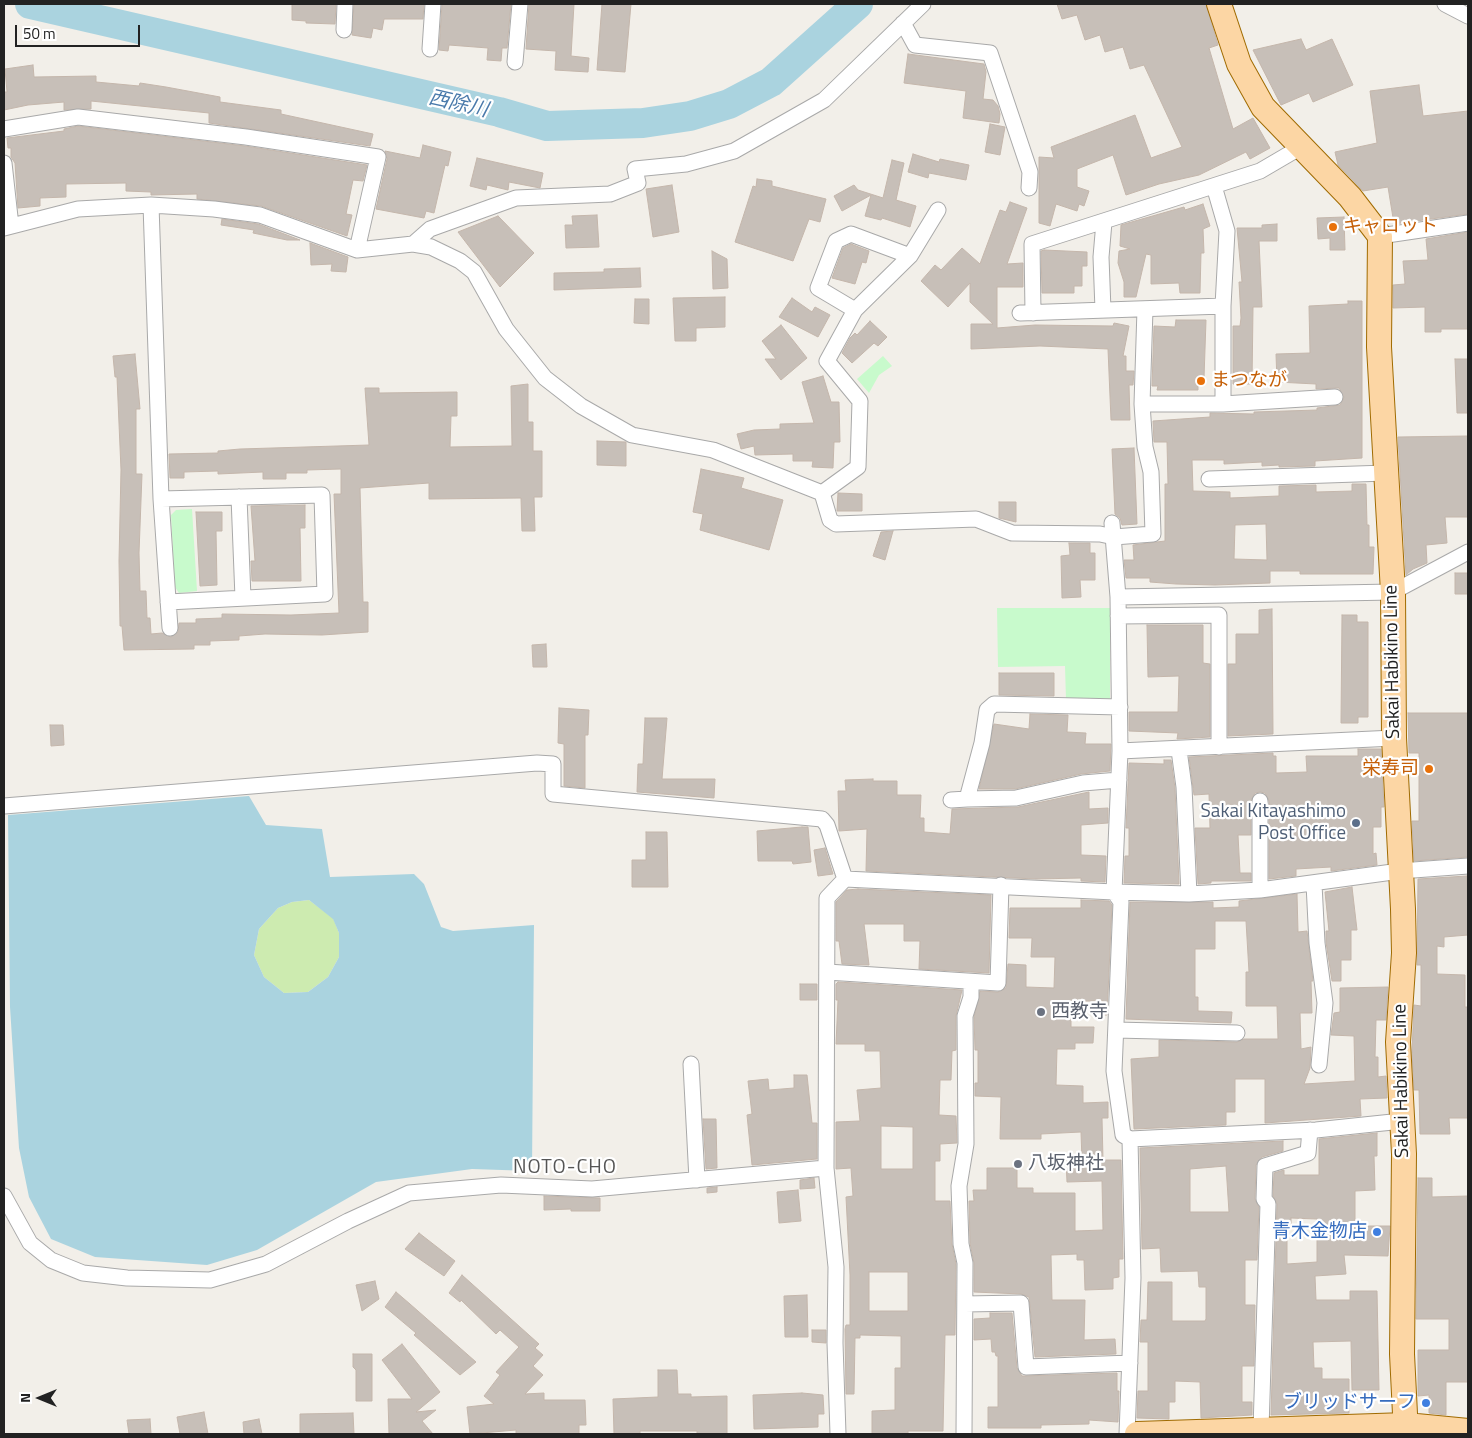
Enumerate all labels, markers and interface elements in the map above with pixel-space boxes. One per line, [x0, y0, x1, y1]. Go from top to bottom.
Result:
scale bar [18, 15, 142, 47]
text: 50 m [23, 22, 56, 45]
water label: 西除川 [426, 87, 490, 123]
place label: キャロット [1343, 216, 1438, 238]
marker: キャロット [1327, 221, 1339, 233]
place label: まつなが [1211, 370, 1287, 392]
marker: まつなが [1195, 375, 1207, 387]
street label: Sakai Habikino Line [1380, 585, 1406, 739]
place label: 栄寿司 [1362, 758, 1419, 780]
marker: 栄寿司 [1423, 763, 1435, 775]
place label: Sakai Kitayashimo Post Office [1201, 801, 1346, 845]
marker: Sakai Kitayashimo Post Office [1350, 817, 1362, 829]
place label: 西教寺 [1051, 1001, 1108, 1023]
street label: Sakai Habikino Line [1389, 1004, 1415, 1158]
marker: 西教寺 [1035, 1006, 1047, 1018]
place label: 八坂神社 [1028, 1153, 1104, 1175]
district label: NOTO-CHO [512, 1156, 618, 1180]
marker: 八坂神社 [1012, 1158, 1024, 1170]
place label: 青木金物店 [1272, 1221, 1367, 1243]
marker: 青木金物店 [1371, 1226, 1383, 1238]
north arrow [15, 1373, 65, 1423]
place label: ブリッドサーフ [1283, 1392, 1416, 1414]
text: N [14, 1393, 35, 1403]
marker: ブリッドサーフ [1420, 1397, 1432, 1409]

